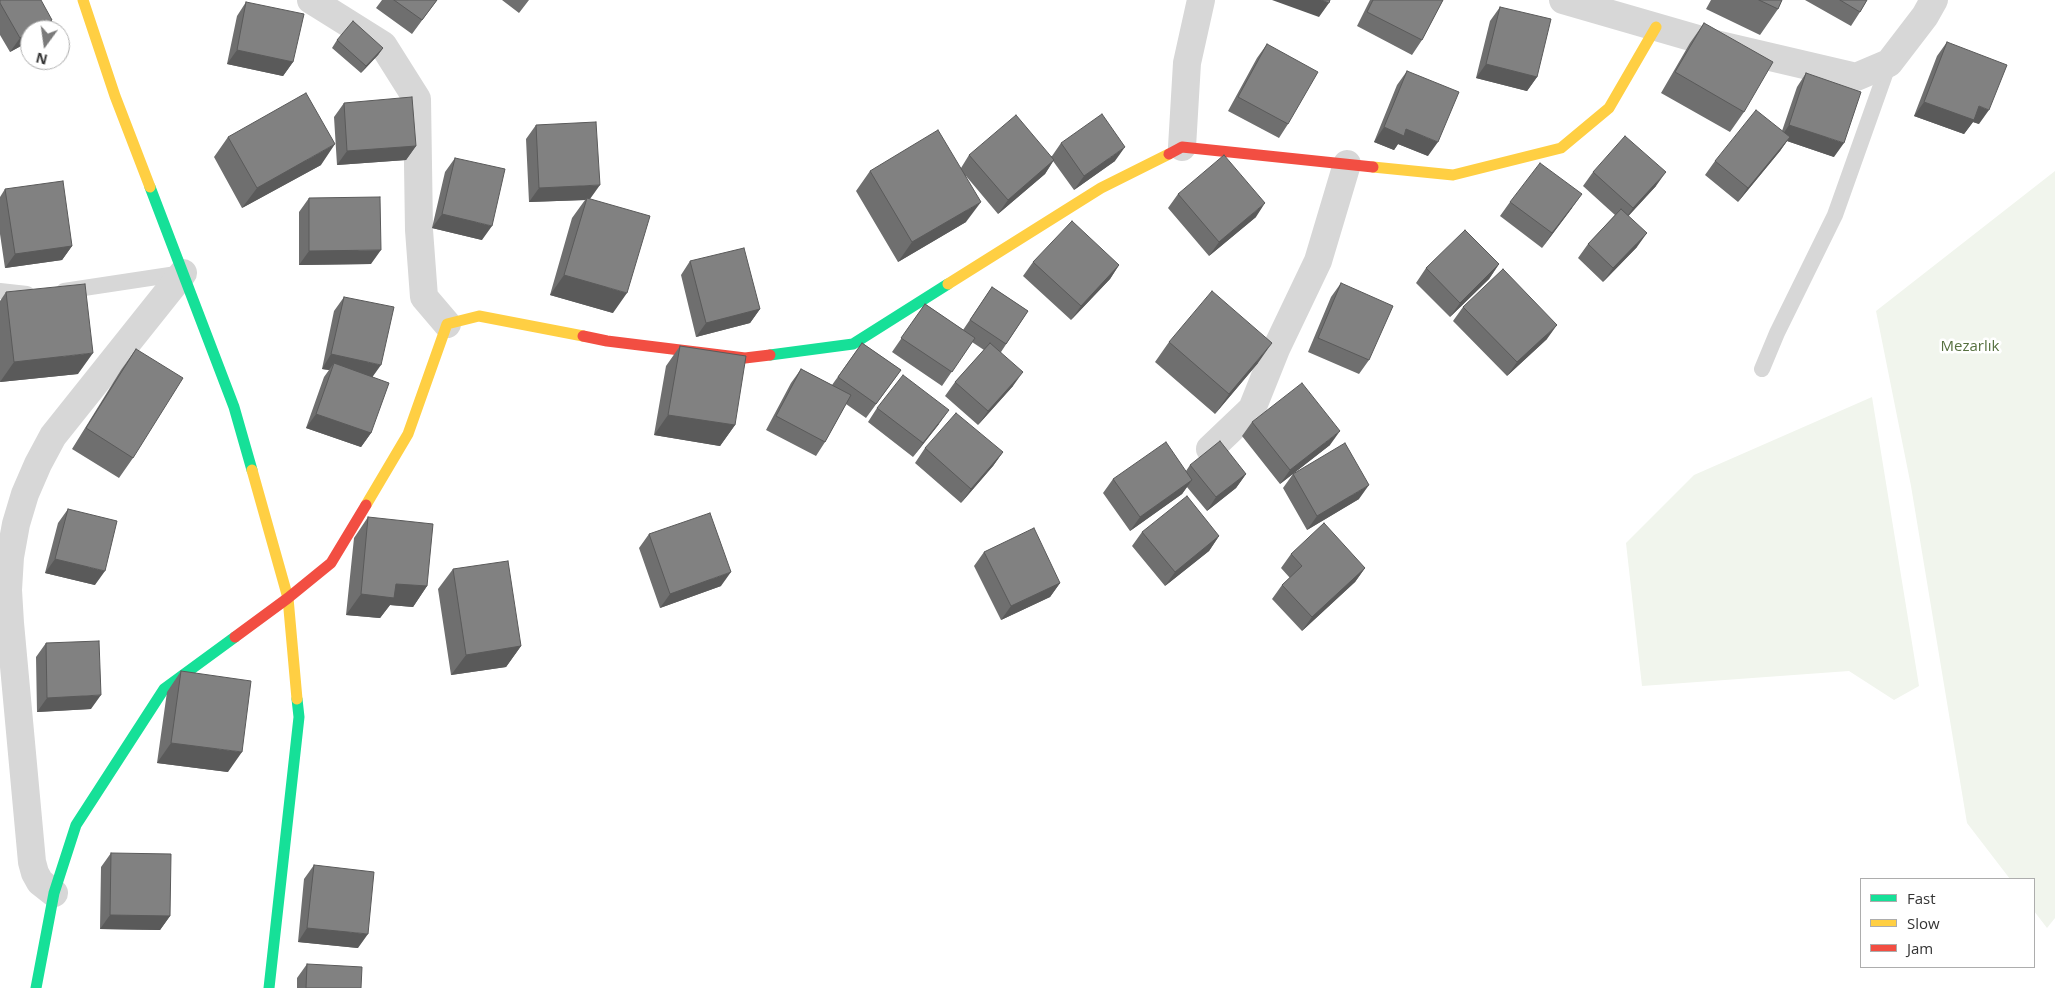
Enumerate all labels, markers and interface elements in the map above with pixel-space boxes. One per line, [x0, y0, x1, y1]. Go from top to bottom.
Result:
north arrow [20, 20, 70, 70]
text: N [34, 48, 49, 70]
park label: Mezarlık [1941, 338, 1999, 356]
legend [1860, 878, 2035, 968]
text: Fast [1907, 888, 1936, 908]
text: Slow [1907, 913, 1940, 933]
text: Jam [1907, 938, 1933, 958]

